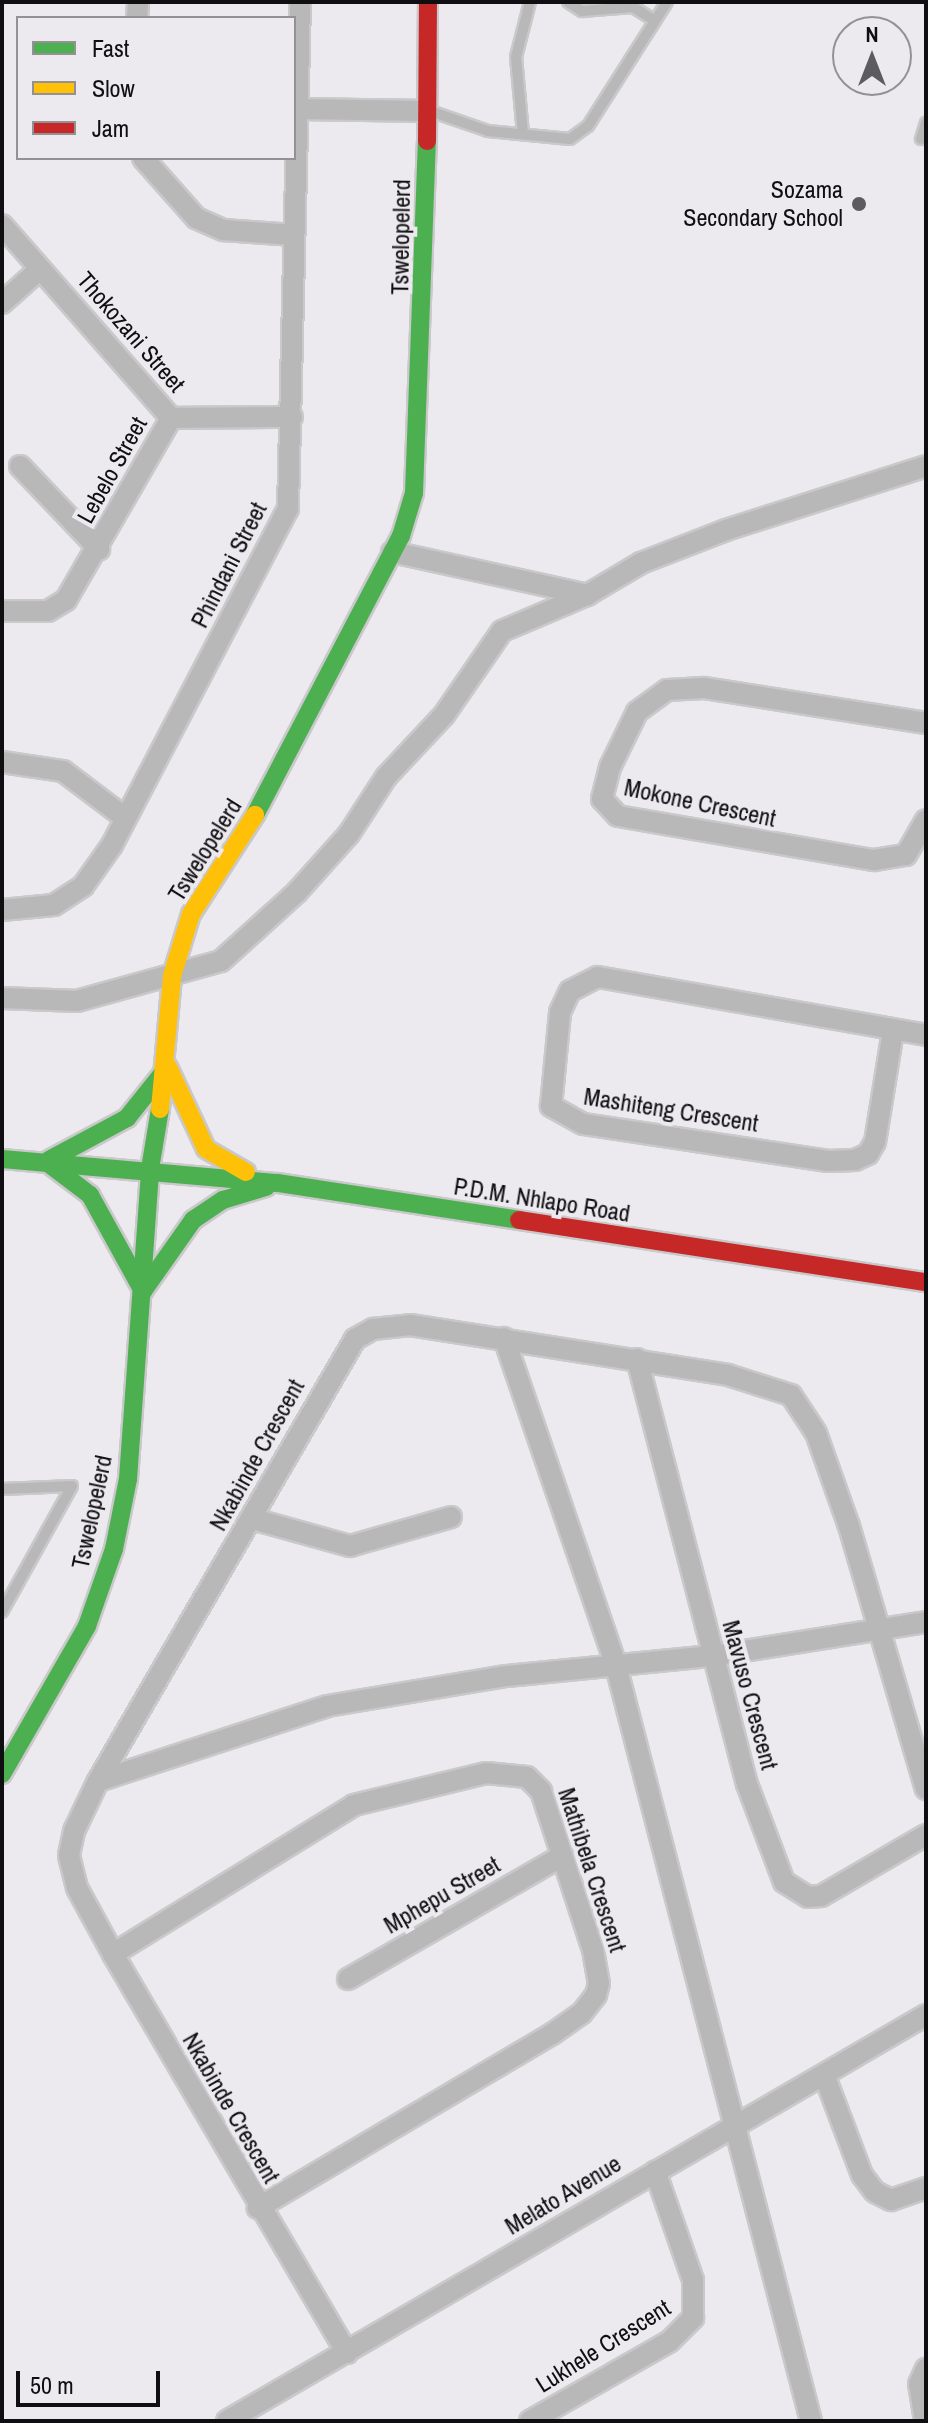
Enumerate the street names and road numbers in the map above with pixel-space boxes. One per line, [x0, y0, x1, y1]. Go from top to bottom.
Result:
street label: Tswelopelerd [386, 179, 416, 295]
street label: Thokozani Street [71, 266, 191, 398]
street label: Lebelo Street [71, 412, 153, 528]
street label: Phindani Street [185, 498, 273, 632]
street label: Mokone Crescent [622, 773, 778, 833]
street label: Tswelopelerd [162, 793, 248, 907]
street label: Mashiteng Crescent [582, 1082, 760, 1138]
street label: P.D.M. Nhlapo Road [452, 1172, 632, 1228]
street label: Nkabinde Crescent [204, 1374, 310, 1536]
street label: Tswelopelerd [66, 1453, 118, 1571]
street label: Mavuso Crescent [716, 1617, 784, 1773]
street label: Mathibela Crescent [552, 1784, 632, 1956]
street label: Mphepu Street [379, 1850, 505, 1940]
street label: Nkabinde Crescent [176, 2028, 286, 2188]
street label: Melato Avenue [499, 2149, 627, 2241]
street label: Lukhele Crescent [530, 2293, 676, 2399]

